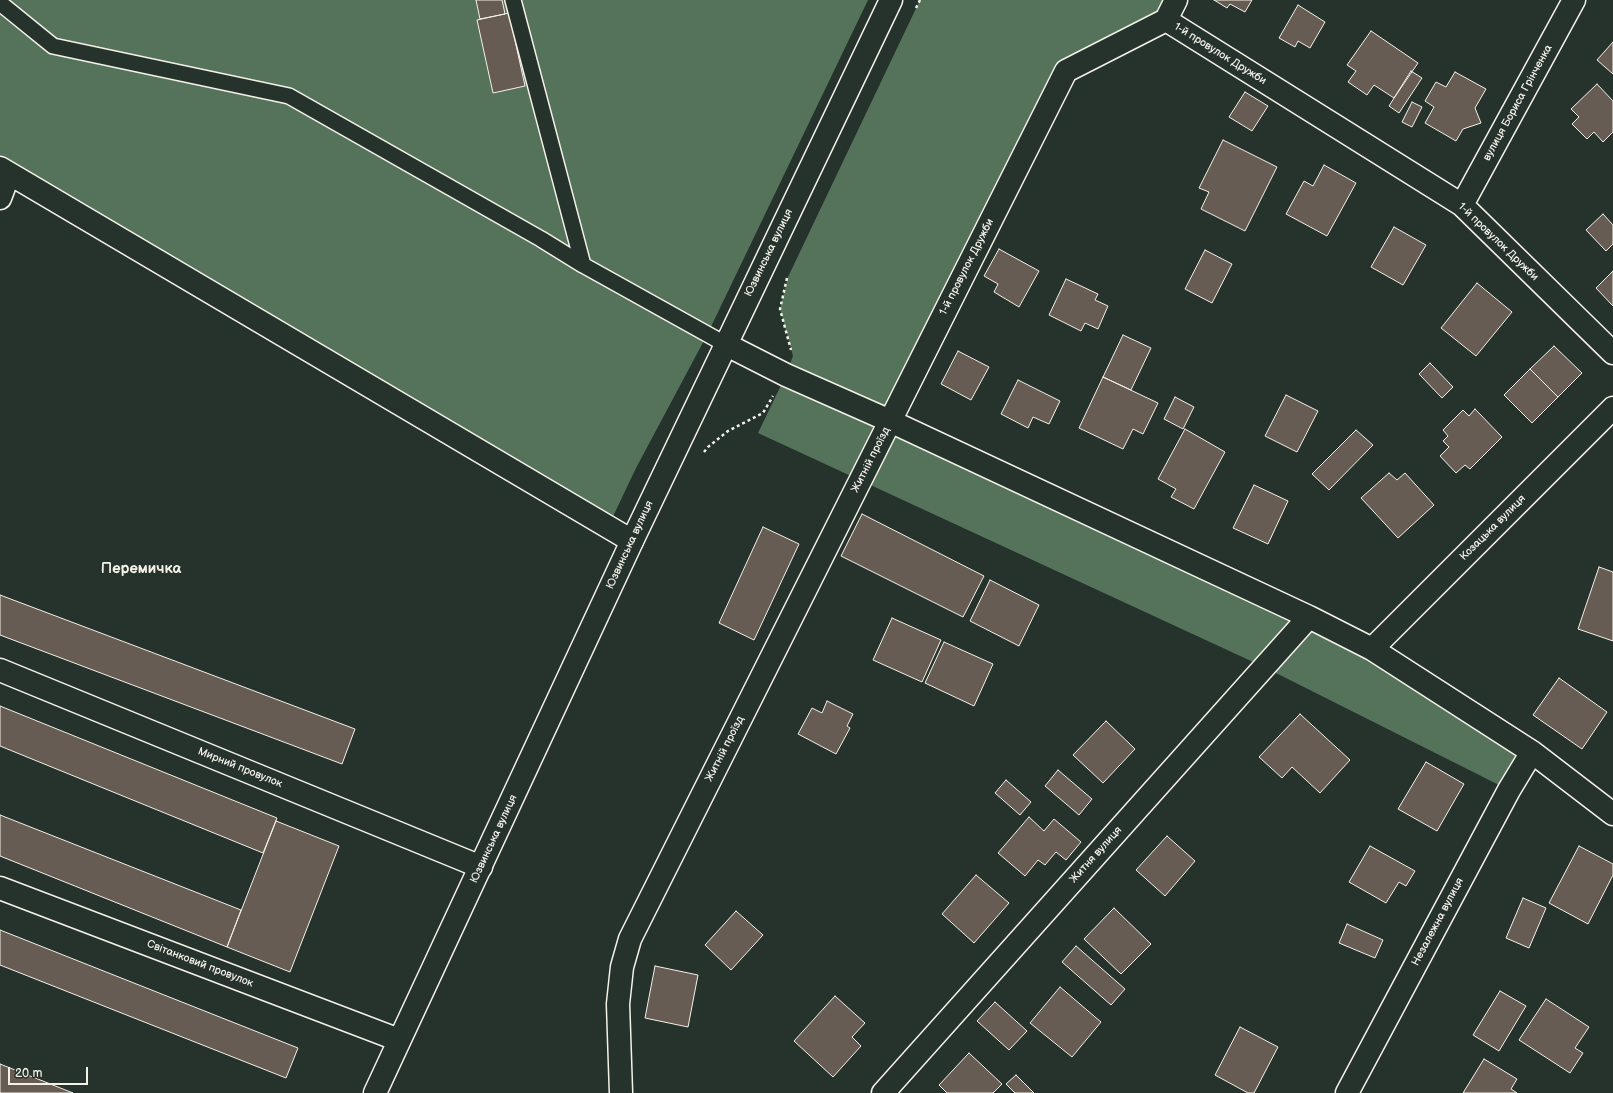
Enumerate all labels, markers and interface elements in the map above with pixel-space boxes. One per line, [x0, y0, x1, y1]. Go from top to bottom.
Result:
street label: 1-й провулок Дружби [1171, 20, 1269, 88]
street label: вулиця Бориса Грінченка [1481, 43, 1555, 163]
street label: 1-й провулок Дружби [1455, 200, 1541, 284]
street label: Юзвинська вулиця [742, 207, 796, 299]
street label: 1-й провулок Дружби [937, 217, 997, 317]
street label: Житній проїзд [849, 425, 893, 495]
street label: Козацька вулиця [1457, 492, 1529, 564]
street label: Юзвинська вулиця [604, 499, 656, 591]
district label: Перемичка [101, 560, 181, 578]
street label: Житній проїзд [703, 714, 747, 784]
street label: Мирний провулок [196, 745, 284, 791]
street label: Юзвинська вулиця [468, 793, 520, 885]
street label: Житня вулиця [1067, 824, 1125, 886]
street label: Незалежна вулиця [1409, 876, 1467, 968]
street label: Світанковий провулок [145, 938, 255, 990]
scale bar [10, 1059, 90, 1085]
text: 20 m [15, 1066, 42, 1081]

